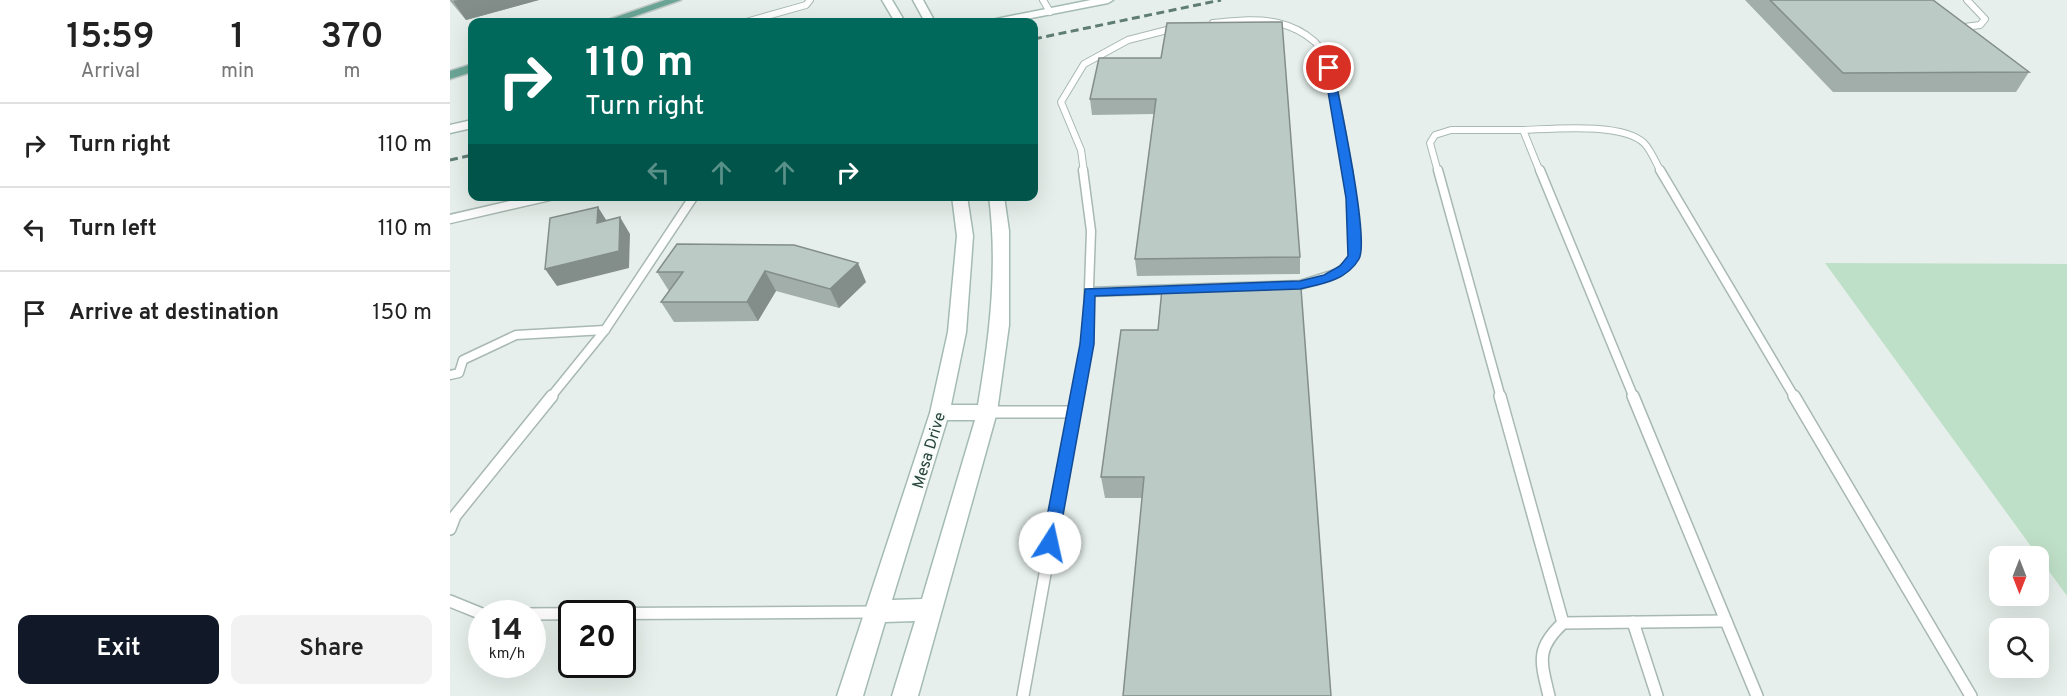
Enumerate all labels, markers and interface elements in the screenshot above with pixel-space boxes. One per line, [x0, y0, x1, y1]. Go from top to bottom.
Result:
text: 15:59 [66, 15, 155, 61]
text: 1 [231, 15, 245, 61]
text: 370 [320, 15, 384, 61]
text: 110 m [585, 38, 694, 91]
icon: right [486, 42, 564, 120]
pin [1303, 42, 1354, 93]
icon: arrive [1312, 51, 1345, 84]
text: Arrival [81, 59, 140, 85]
text: min [221, 59, 254, 85]
text: m [344, 59, 361, 85]
text: Turn right [585, 90, 704, 124]
icon: right [18, 129, 51, 162]
text: Turn right [69, 132, 171, 159]
text: 110 m [378, 132, 432, 159]
icon: left [642, 156, 675, 189]
icon: ahead [705, 156, 738, 189]
icon: ahead [768, 156, 801, 189]
icon: right [831, 156, 864, 189]
icon: left [18, 213, 51, 246]
text: Turn left [69, 216, 157, 243]
text: 110 m [378, 216, 432, 243]
icon: arrive [18, 297, 51, 330]
text: Arrive at destination [69, 300, 279, 327]
text: 150 m [372, 300, 432, 327]
street label: Mesa Drive [909, 410, 951, 491]
position arrow [1018, 511, 1082, 575]
north arrow [1989, 546, 2049, 606]
map controls [1989, 546, 2049, 678]
speed limit sign: 20 [558, 600, 636, 678]
text: 14 [491, 613, 523, 650]
button: Exit [18, 615, 219, 684]
button: Share [231, 615, 432, 684]
button: search [1989, 618, 2049, 678]
text: km/h [489, 645, 525, 664]

